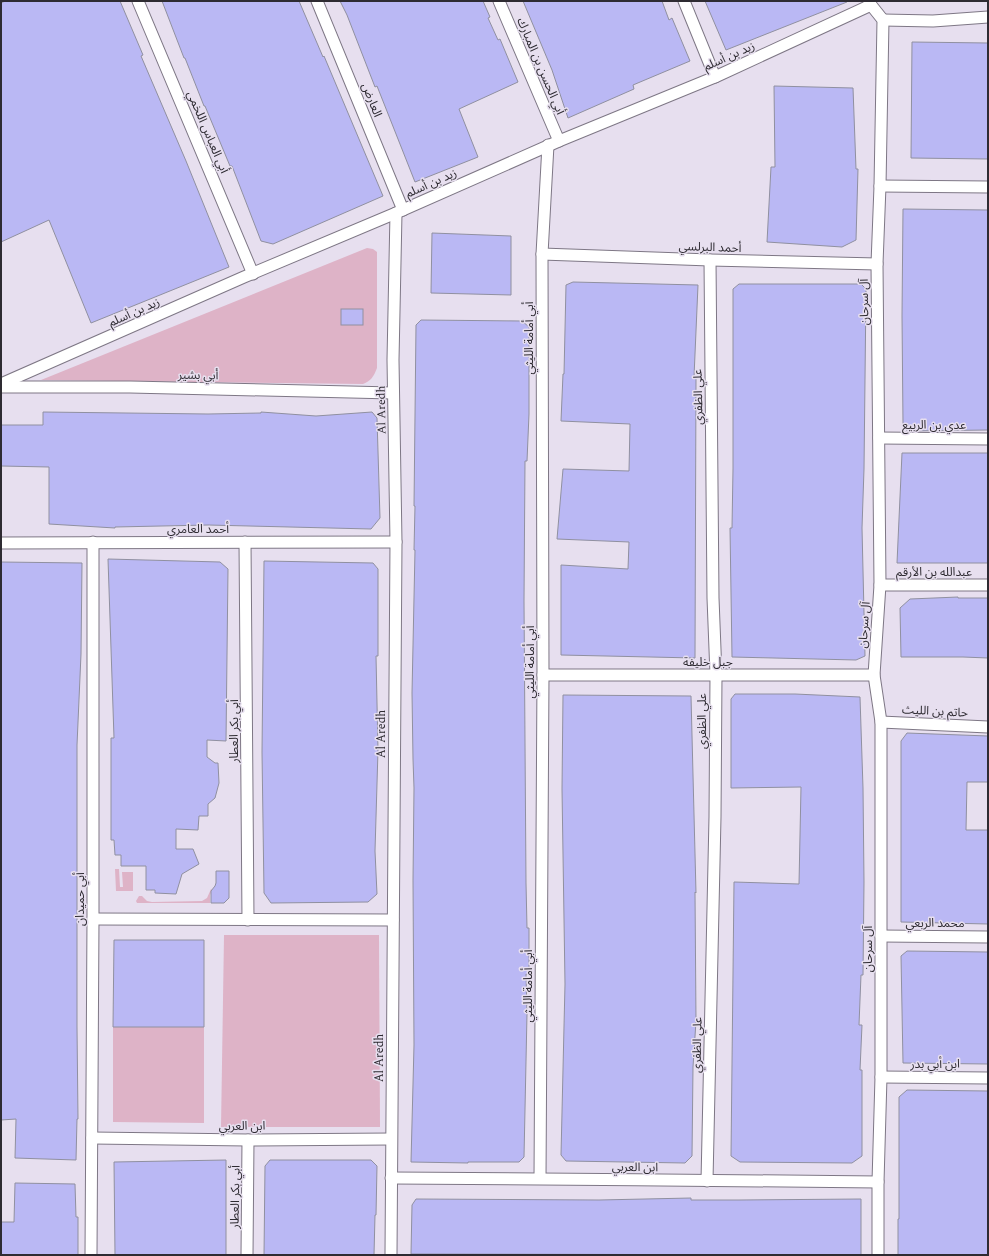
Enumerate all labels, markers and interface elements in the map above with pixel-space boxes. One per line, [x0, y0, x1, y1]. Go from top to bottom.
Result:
street label: أبي الحسن بن المبارك [512, 15, 570, 118]
street label: زيد بن أسلم [700, 37, 758, 76]
street label: العارض [356, 80, 387, 120]
street label: أبي العباس اللخمي [182, 88, 234, 177]
street label: زيد بن أسلم [402, 164, 460, 203]
street label: أحمد البرلسي [678, 237, 742, 258]
street label: آل سرحان [855, 278, 874, 325]
street label: زيد بن أسلم [105, 293, 163, 332]
street label: أبي أمامة الليثي [520, 301, 539, 375]
street label: أبي بشير [177, 366, 219, 385]
street label: علي الظفري [689, 369, 708, 425]
street label: Al Aredh [372, 385, 391, 434]
street label: عدي بن الربيع [902, 416, 966, 435]
street label: أحمد العامري [167, 520, 229, 539]
street label: عبدالله بن الأرقم [896, 563, 972, 582]
street label: آل سرحان [853, 601, 876, 649]
street label: أبي أمامة الليثي [521, 625, 540, 699]
street label: جبل خليفة [683, 653, 733, 672]
street label: علي الظفري [693, 693, 712, 749]
street label: أبي بكر العطار [225, 699, 244, 764]
street label: حاتم بن الليث [901, 700, 968, 723]
street label: Al Aredh [372, 710, 391, 758]
street label: أبي حميدان [71, 872, 90, 926]
street label: محمد الربعي [906, 914, 964, 933]
street label: آل سرحان [859, 925, 878, 972]
street label: أبي أمامة الليثي [519, 949, 538, 1023]
street label: علي الظفري [688, 1017, 707, 1073]
street label: Al Aredh [370, 1034, 389, 1082]
street label: ابن أبي بدر [909, 1055, 960, 1074]
street label: ابن العربي [219, 1117, 265, 1136]
street label: ابن العربي [612, 1158, 659, 1177]
street label: أبي بكر العطار [225, 1165, 246, 1230]

